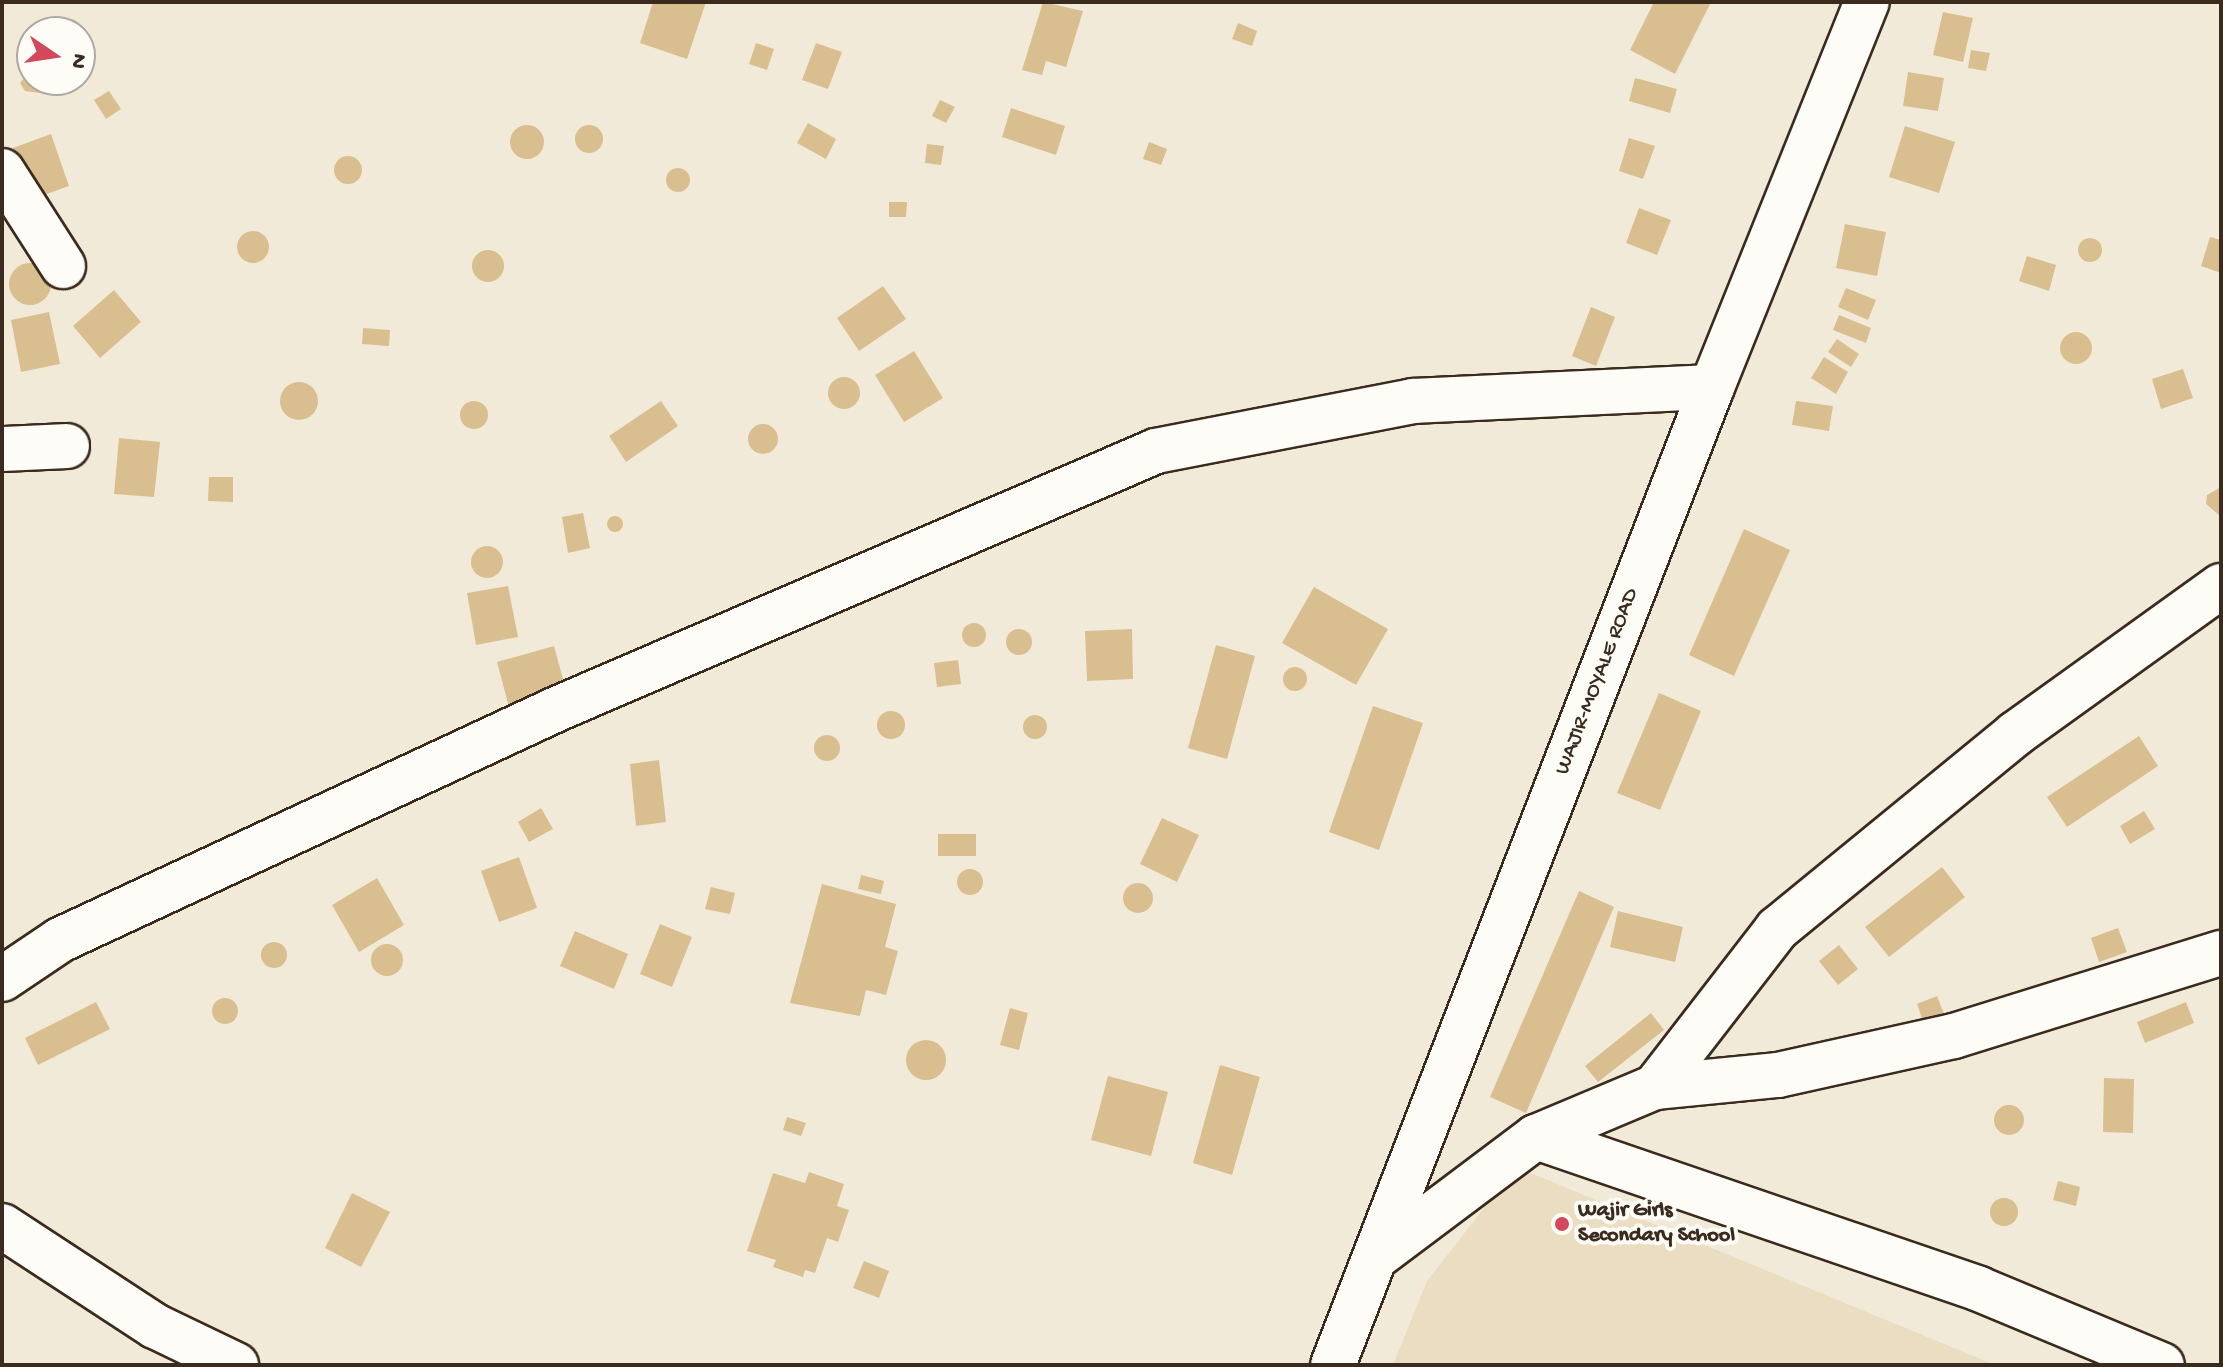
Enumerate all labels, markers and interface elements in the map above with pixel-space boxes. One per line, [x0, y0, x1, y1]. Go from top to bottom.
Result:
north arrow [16, 16, 96, 96]
text: N [63, 51, 92, 71]
street label: WAJIR-MOYALE ROAD [1550, 585, 1646, 779]
place label: Wajir Girls Secondary School [1578, 1198, 1735, 1250]
marker: Wajir Girls Secondary School [1553, 1215, 1571, 1233]

